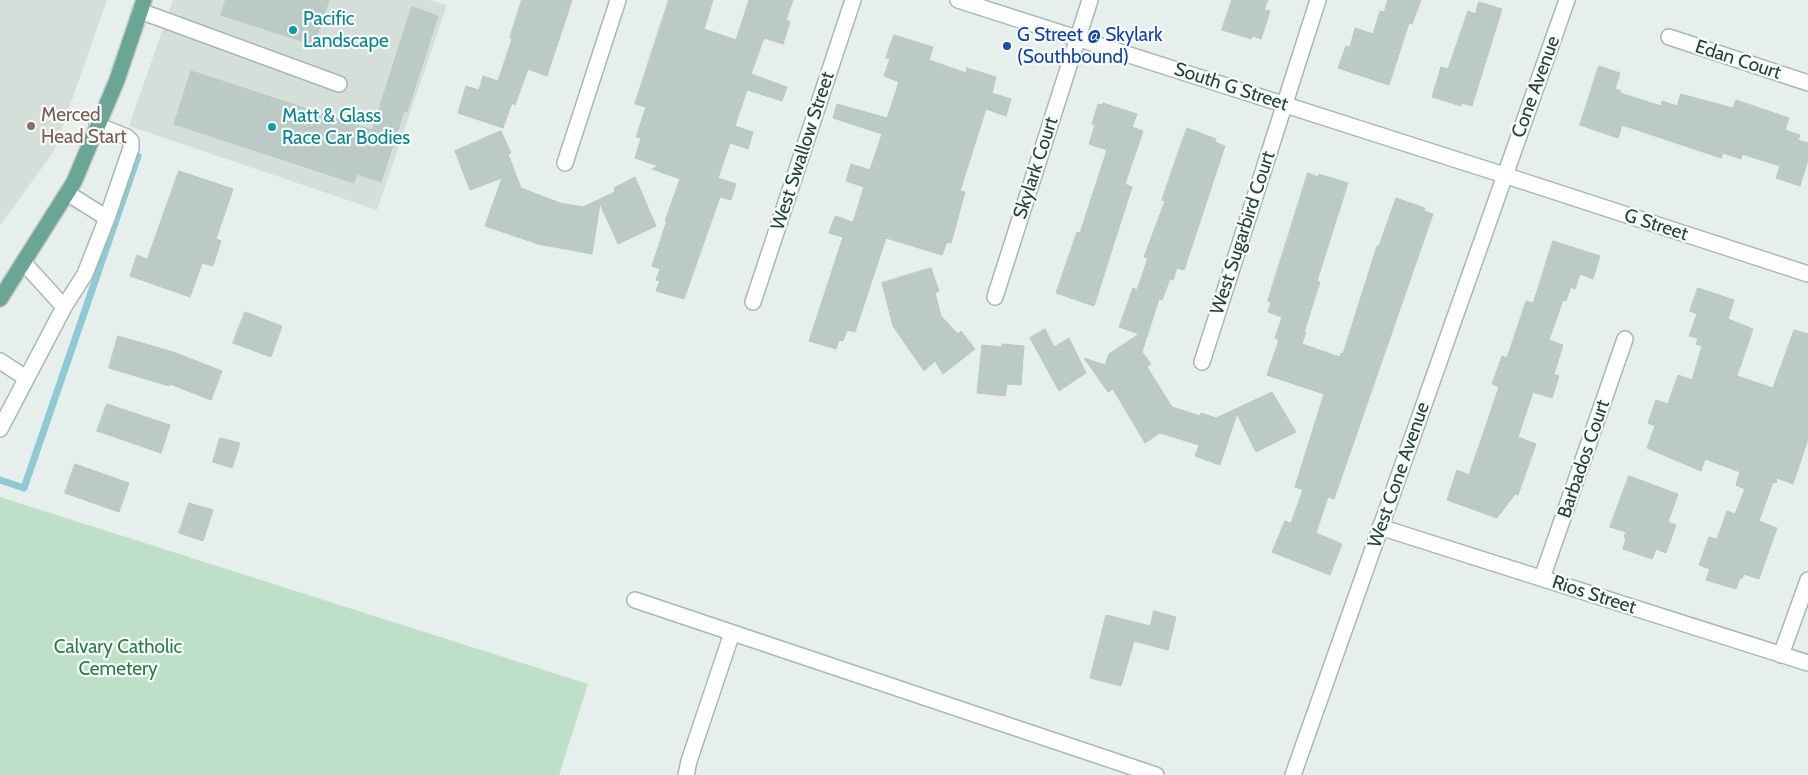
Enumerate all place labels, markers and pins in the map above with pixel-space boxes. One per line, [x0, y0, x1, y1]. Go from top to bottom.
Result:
place label: Pacific Landscape [303, 8, 389, 52]
marker: Pacific Landscape [287, 24, 299, 36]
place label: G Street @ Skylark (Southbound) [1017, 24, 1162, 68]
marker: G Street @ Skylark (Southbound) [1001, 40, 1013, 52]
place label: Merced Head Start [41, 104, 127, 148]
place label: Matt & Glass Race Car Bodies [282, 105, 410, 149]
marker: Merced Head Start [25, 120, 37, 132]
marker: Matt & Glass Race Car Bodies [266, 121, 278, 133]

